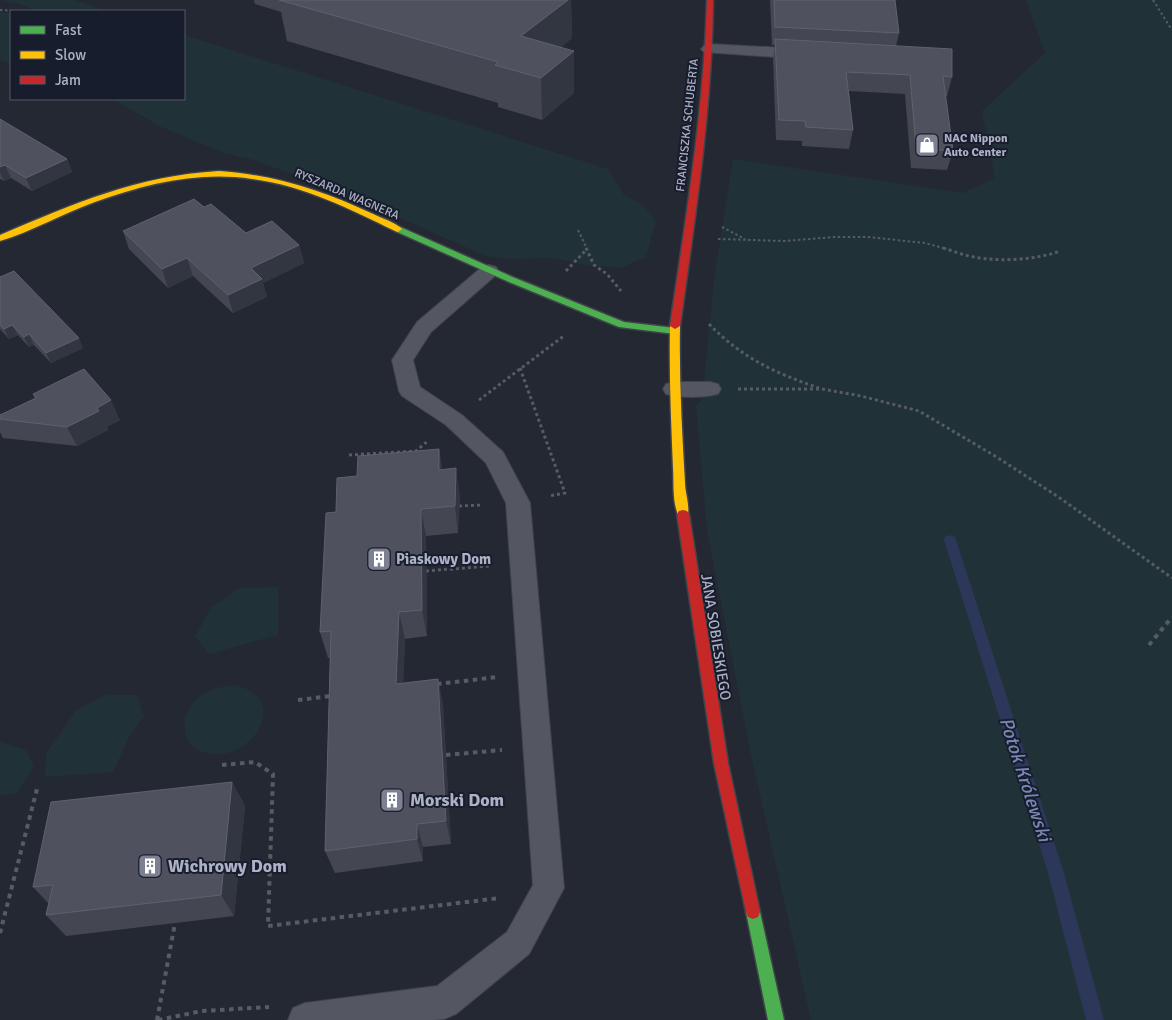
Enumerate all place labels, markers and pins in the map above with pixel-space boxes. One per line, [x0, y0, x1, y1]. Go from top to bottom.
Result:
place label: NAC Nippon Auto Center [944, 131, 1008, 160]
shop icon: NAC Nippon Auto Center [914, 132, 940, 158]
building icon: Piaskowy Dom [366, 546, 392, 572]
place label: Piaskowy Dom [396, 550, 491, 568]
building icon: Morski Dom [379, 787, 405, 813]
place label: Morski Dom [410, 789, 504, 811]
building icon: Wichrowy Dom [137, 853, 163, 879]
place label: Wichrowy Dom [168, 855, 287, 877]

